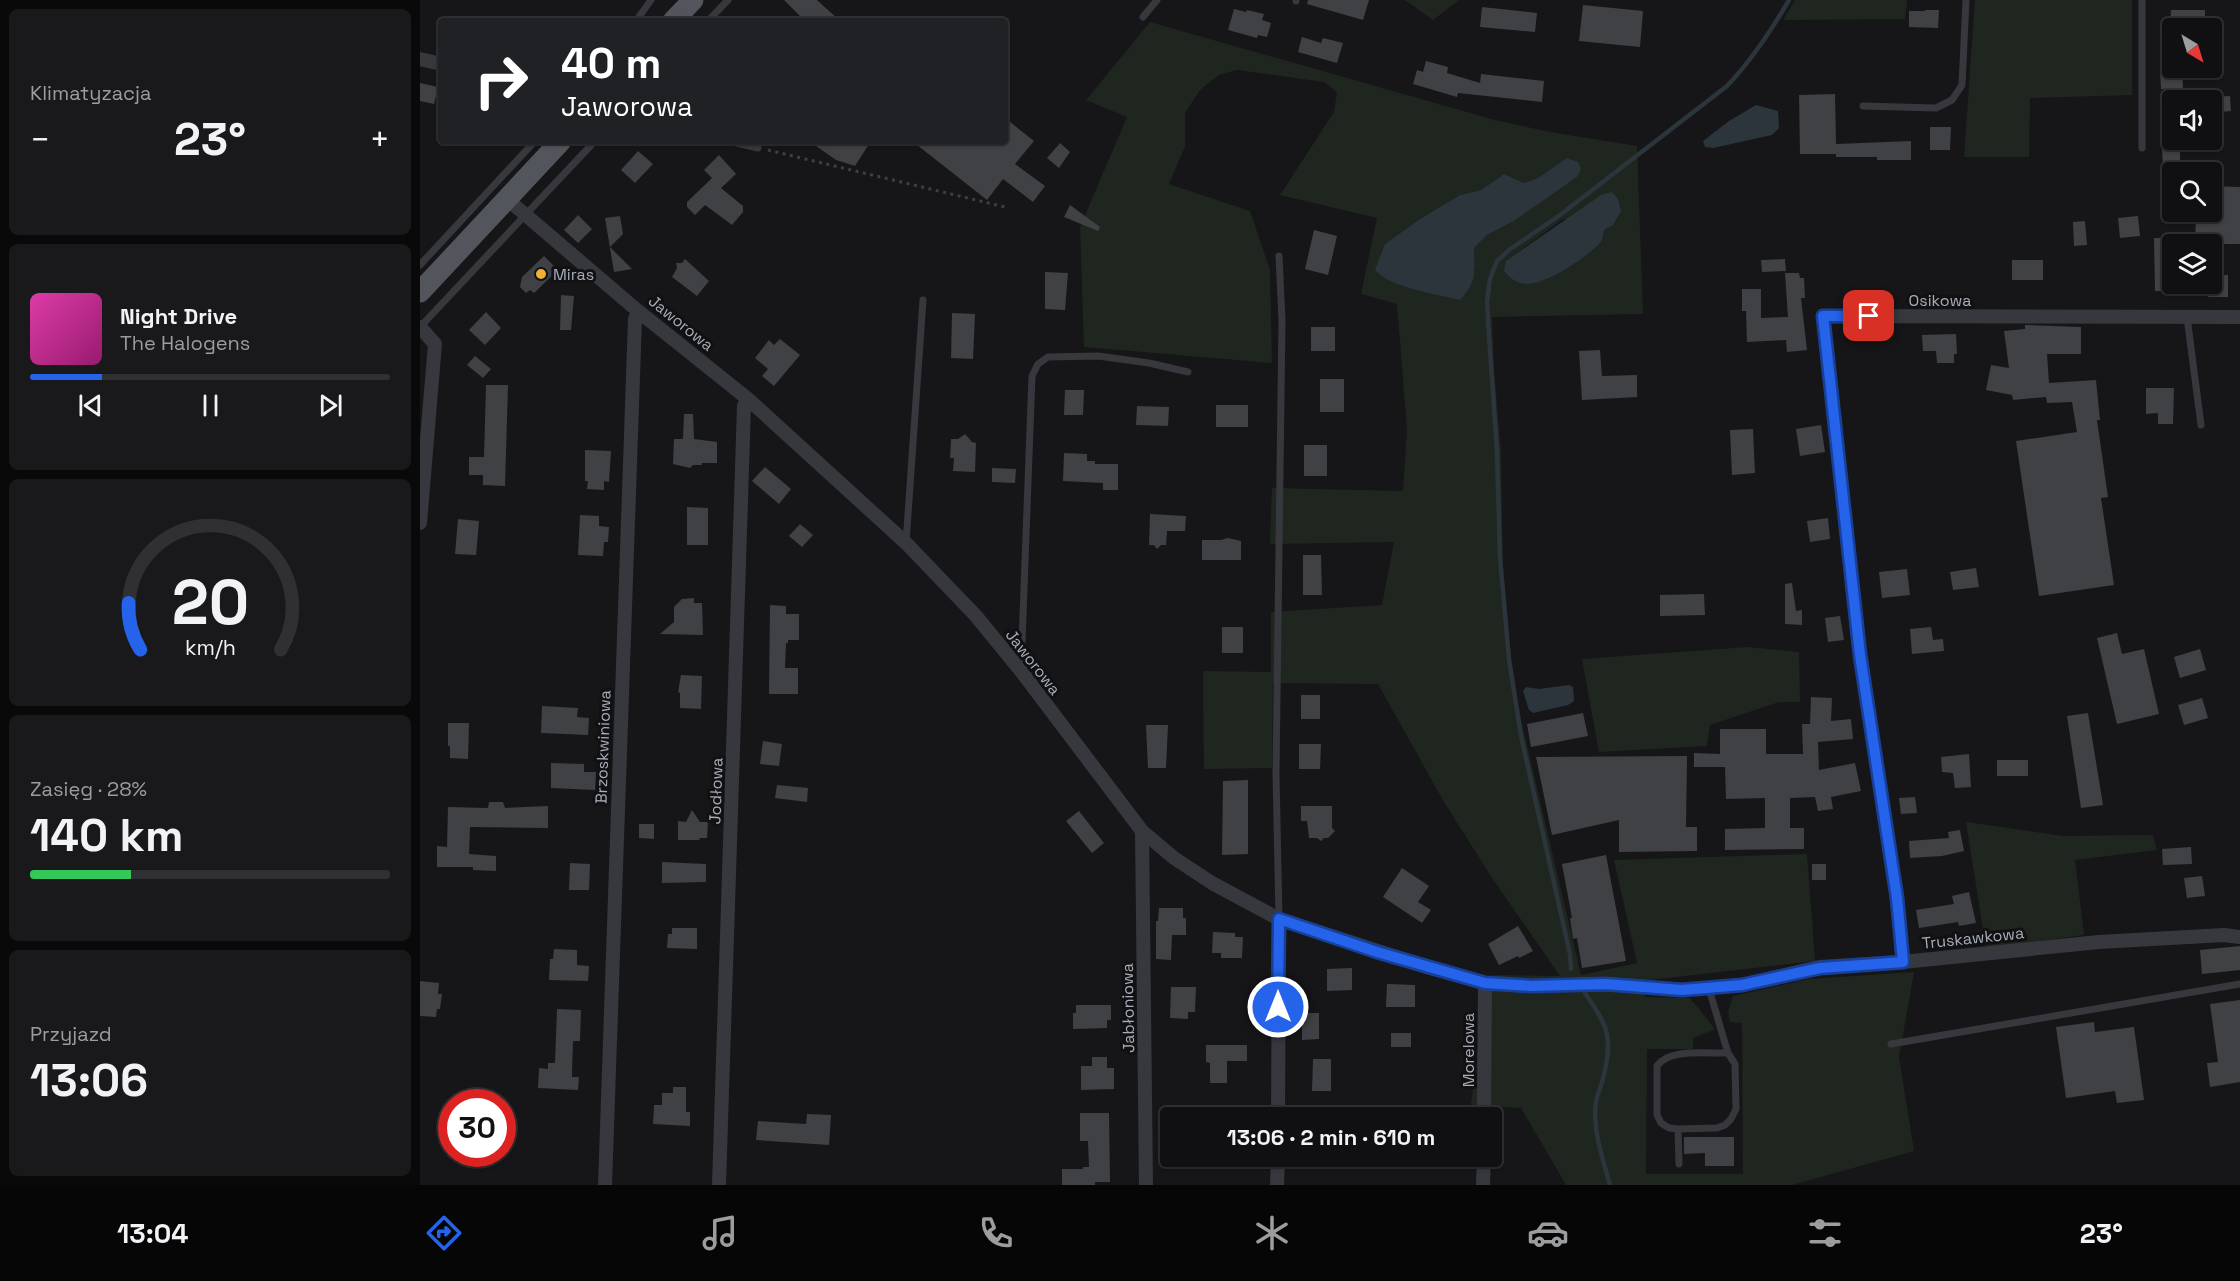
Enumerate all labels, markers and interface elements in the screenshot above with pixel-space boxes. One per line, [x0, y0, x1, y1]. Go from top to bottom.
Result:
north arrow [2162, 18, 2222, 78]
map controls [2162, 18, 2222, 294]
text: 40 m [561, 37, 661, 90]
icon: right [462, 42, 540, 120]
text: Klimatyzacja [30, 80, 152, 106]
text: Jaworowa [561, 89, 693, 124]
button: sound [2162, 90, 2222, 150]
text: 23° [174, 111, 246, 168]
text: − [30, 119, 50, 161]
text: + [370, 119, 390, 161]
button: search [2162, 162, 2222, 222]
button: layers [2162, 234, 2222, 294]
place label: Miras [553, 264, 594, 285]
marker: Miras [534, 267, 548, 281]
street label: Jaworowa [644, 290, 718, 356]
pin [1843, 290, 1894, 341]
street label: Osikowa [1909, 290, 1971, 311]
icon: arrive [1852, 299, 1885, 332]
text: Night Drive [120, 302, 237, 330]
text: The Halogens [120, 330, 250, 356]
icon: previous [74, 389, 107, 422]
icon: pause [194, 389, 227, 422]
icon: next [314, 389, 347, 422]
text: 20 [171, 563, 249, 642]
street label: Jaworowa [1001, 625, 1065, 699]
text: km/h [184, 634, 236, 661]
street label: Brzoskwiniowa [591, 690, 615, 804]
street label: Jodłowa [704, 757, 728, 825]
text: Zasięg · 28% [30, 776, 147, 802]
text: 140 km [30, 807, 183, 864]
street label: Truskawkowa [1921, 922, 2025, 954]
street label: Jabłoniowa [1117, 963, 1139, 1053]
position arrow [1246, 975, 1310, 1039]
street label: Morelowa [1458, 1013, 1479, 1087]
text: Przyjazd [30, 1021, 112, 1047]
text: 13:06 [30, 1052, 148, 1109]
speed limit sign: 30 [438, 1089, 516, 1167]
text: 13:06 · 2 min · 610 m [1227, 1123, 1435, 1151]
icon: directions [423, 1212, 465, 1254]
icon: music [699, 1212, 741, 1254]
icon: phone [975, 1212, 1017, 1254]
icon: climate [1251, 1212, 1293, 1254]
icon: car [1527, 1212, 1569, 1254]
icon: filters [1804, 1212, 1846, 1254]
text: 13:04 [117, 1216, 188, 1251]
text: 23° [2080, 1216, 2123, 1251]

